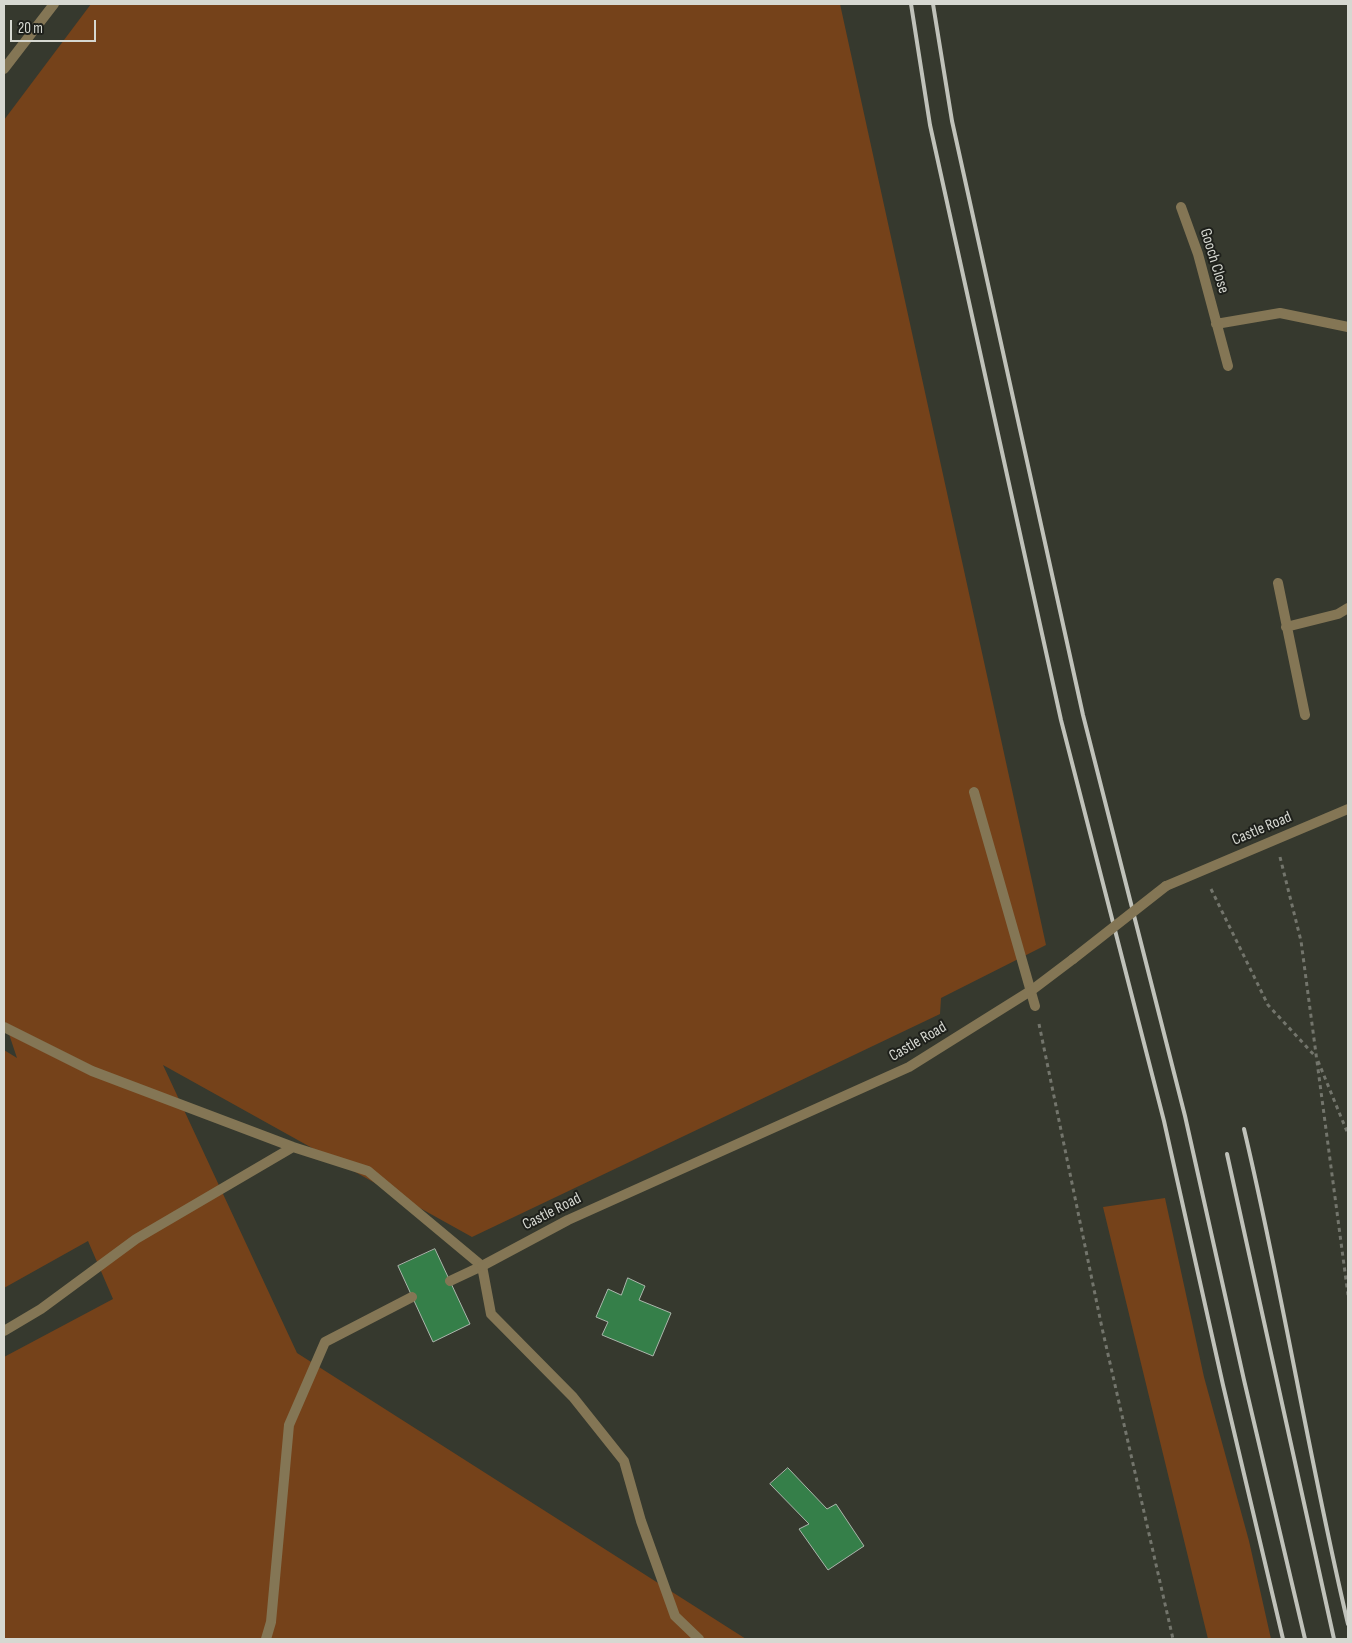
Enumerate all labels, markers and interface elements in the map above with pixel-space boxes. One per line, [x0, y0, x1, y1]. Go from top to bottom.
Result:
scale bar [12, 10, 99, 42]
text: 20 m [18, 19, 43, 38]
street label: Gooch Close [1195, 226, 1233, 296]
street label: Castle Road [1229, 808, 1295, 850]
street label: Castle Road [886, 1018, 950, 1066]
street label: Castle Road [520, 1189, 584, 1235]

